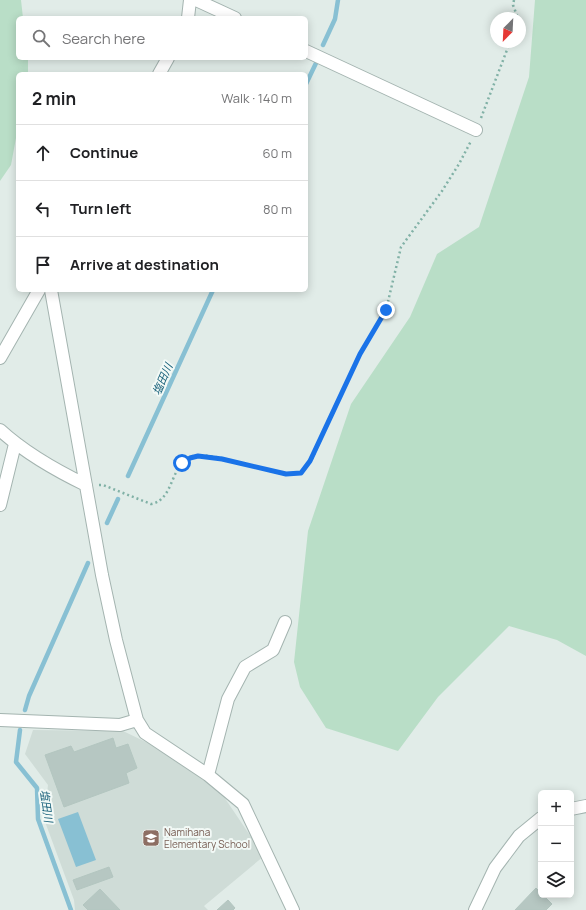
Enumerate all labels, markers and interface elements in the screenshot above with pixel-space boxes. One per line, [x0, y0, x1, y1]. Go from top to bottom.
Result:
north arrow [490, 12, 526, 48]
search box [16, 16, 308, 60]
icon: search [30, 27, 52, 49]
text: Search here [62, 28, 145, 49]
text: 2 min [32, 87, 76, 110]
text: Walk · 140 m [221, 89, 292, 107]
icon: ahead [32, 142, 54, 164]
text: Continue [70, 142, 138, 163]
text: 60 m [262, 144, 292, 162]
icon: left [32, 198, 54, 220]
text: Turn left [70, 198, 132, 219]
text: 80 m [263, 200, 292, 218]
icon: arrive [32, 254, 54, 276]
text: Arrive at destination [70, 254, 219, 275]
route end [377, 301, 395, 319]
water label: 塩田川 [148, 360, 176, 397]
route start [173, 454, 191, 472]
water label: 塩田川 [37, 789, 57, 824]
map controls [538, 790, 574, 898]
button: + [538, 790, 574, 826]
place label: Namihana Elementary School [164, 825, 250, 851]
button: − [538, 826, 574, 862]
school or university icon: Namihana Elementary School [141, 828, 161, 848]
button: layers [538, 862, 574, 898]

